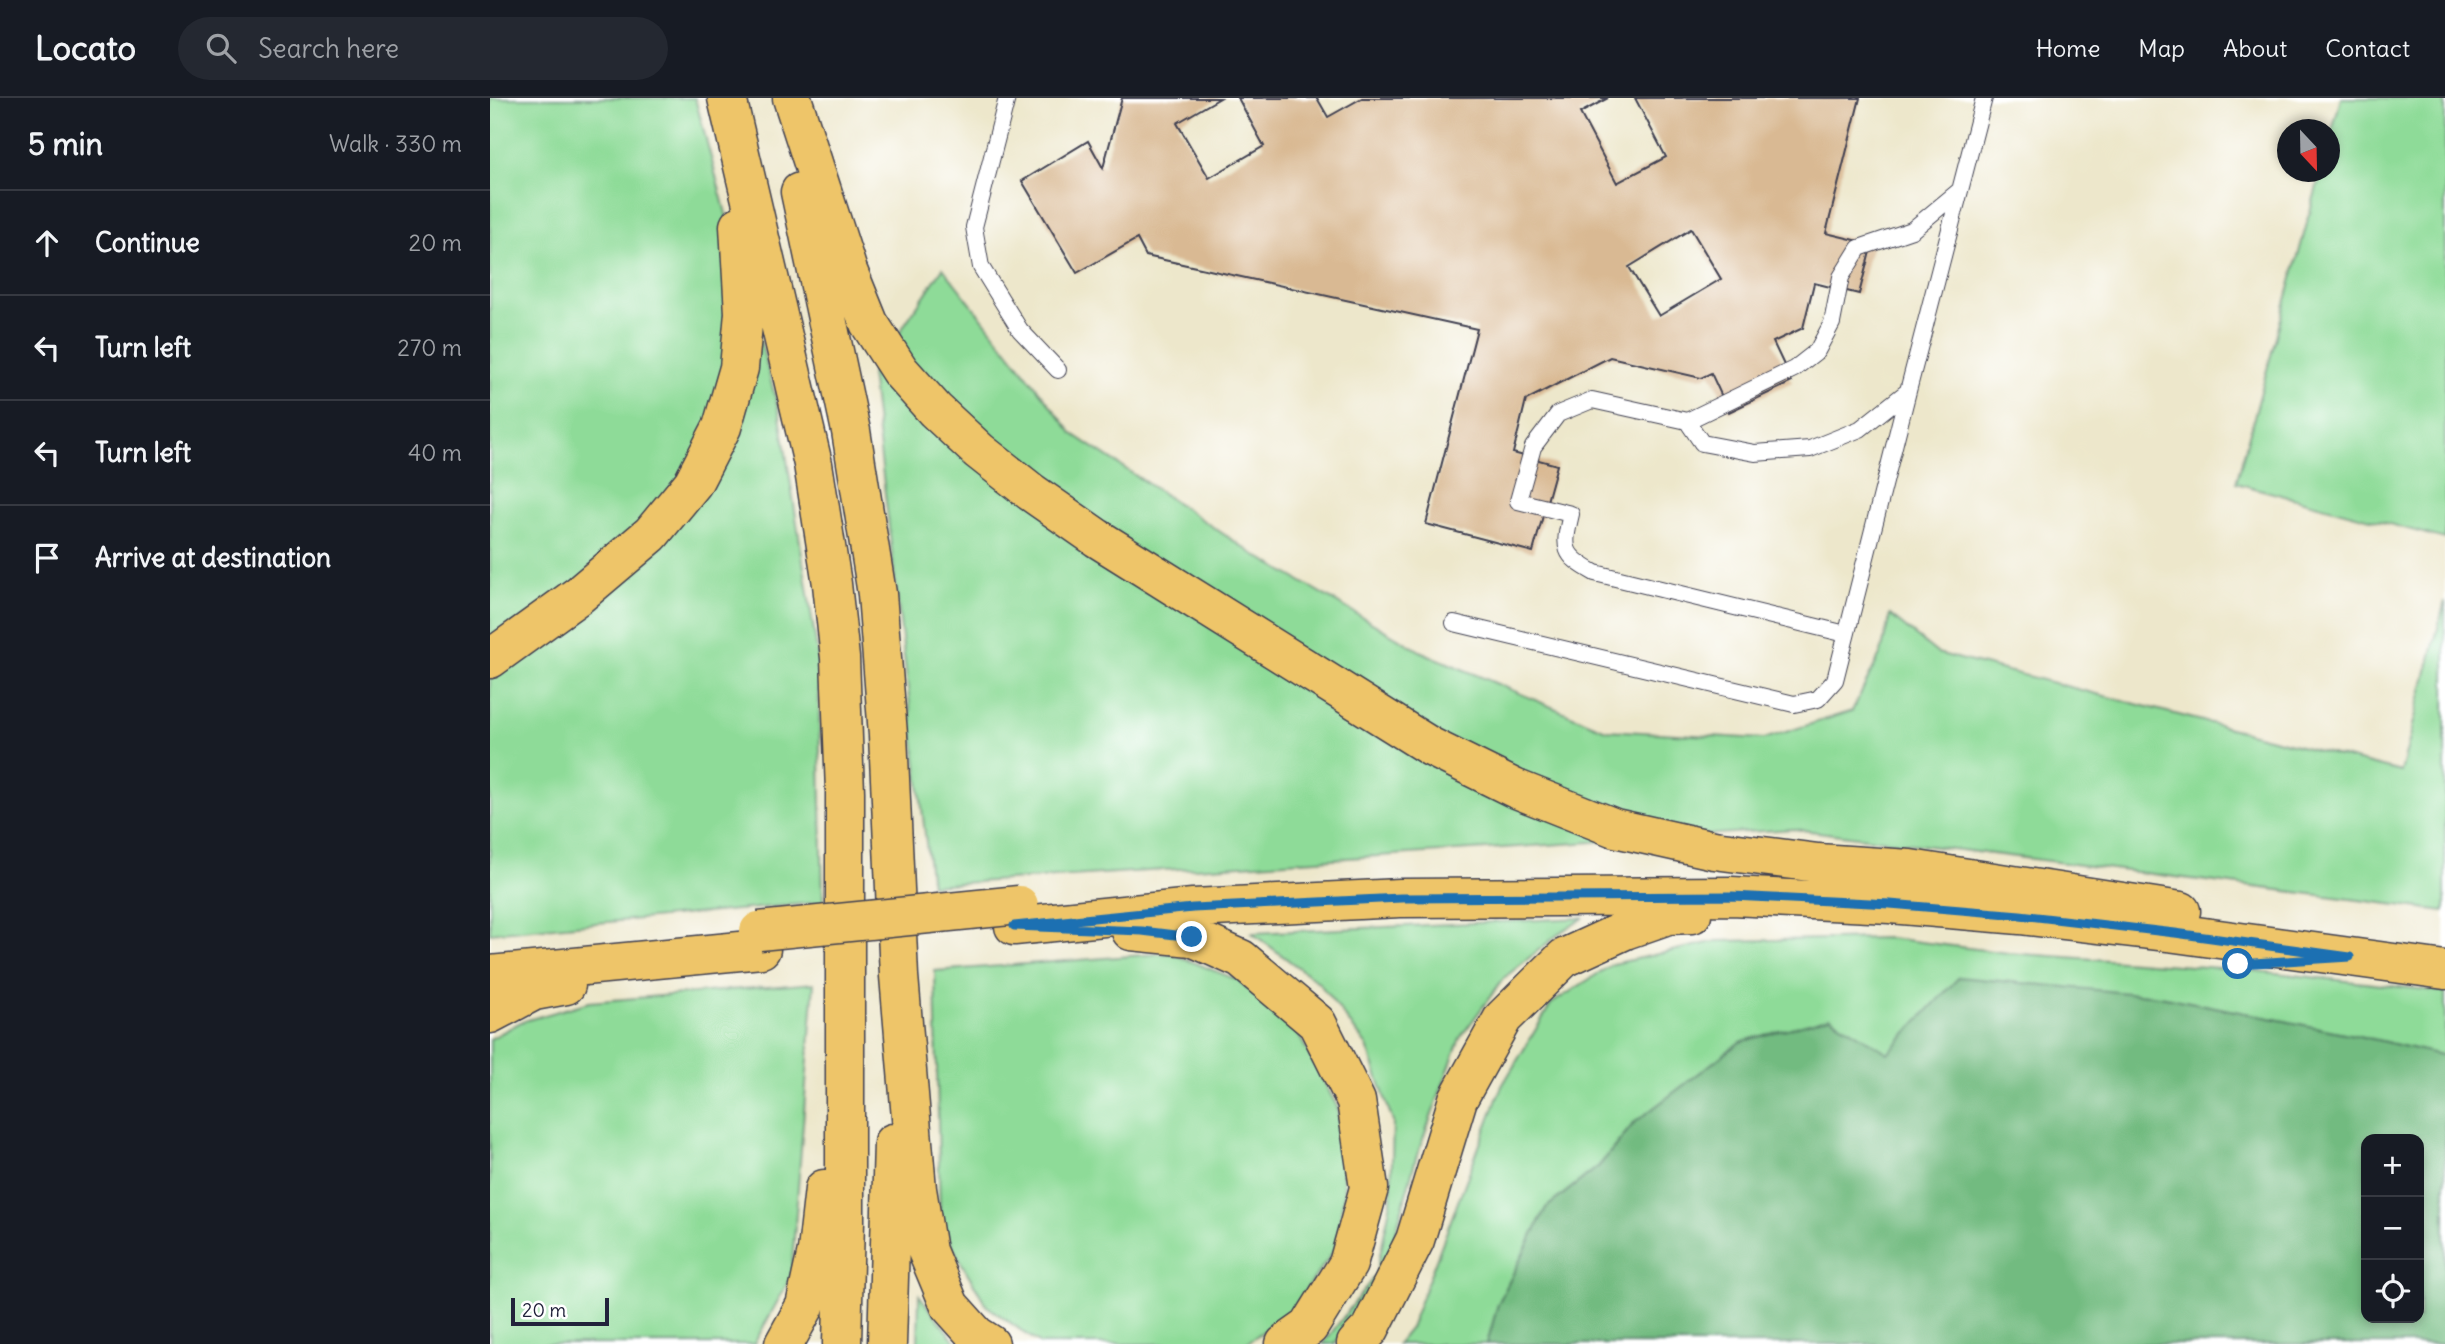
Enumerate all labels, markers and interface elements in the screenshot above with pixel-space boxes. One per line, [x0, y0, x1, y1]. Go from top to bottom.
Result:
search box [178, 17, 668, 80]
text: Locato [35, 27, 136, 69]
icon: search [202, 29, 240, 67]
text: Search here [258, 32, 399, 65]
text: Home [2036, 33, 2100, 63]
text: Map [2138, 33, 2185, 63]
text: About [2223, 33, 2287, 63]
text: Contact [2325, 33, 2410, 63]
north arrow [2277, 119, 2340, 182]
text: 5 min [28, 125, 103, 163]
text: Walk · 330 m [329, 129, 462, 158]
icon: ahead [28, 224, 66, 262]
text: Continue [95, 226, 200, 259]
text: 20 m [409, 228, 462, 257]
icon: left [28, 329, 66, 367]
text: Turn left [95, 331, 191, 364]
text: 270 m [397, 333, 462, 362]
icon: left [28, 434, 66, 472]
text: Turn left [95, 436, 191, 469]
text: 40 m [408, 438, 462, 467]
icon: arrive [28, 539, 66, 577]
text: Arrive at destination [95, 541, 331, 574]
route end [1176, 921, 1207, 952]
route start [2222, 948, 2253, 979]
map controls [2361, 1134, 2424, 1323]
button: + [2361, 1134, 2424, 1197]
button: − [2361, 1197, 2424, 1260]
button: locate [2361, 1260, 2424, 1323]
scale bar [511, 1295, 609, 1327]
text: 20 m [522, 1298, 566, 1322]

